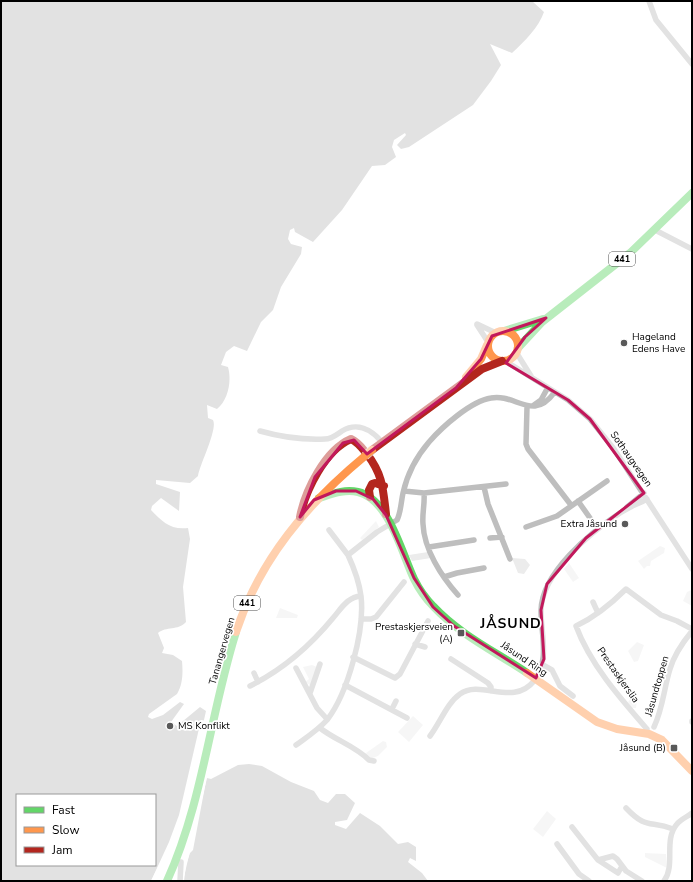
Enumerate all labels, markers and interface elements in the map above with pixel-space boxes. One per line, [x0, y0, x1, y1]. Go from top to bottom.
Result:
road number: 441 [609, 252, 635, 266]
place label: Hageland Edens Have [632, 330, 685, 356]
marker: Hageland Edens Have [619, 338, 629, 348]
street label: Sothaugvegen [607, 428, 655, 490]
place label: Extra Jåsund [561, 517, 617, 531]
marker: Extra Jåsund [620, 519, 630, 529]
road number: 441 [234, 596, 260, 610]
district label: JÅSUND [479, 614, 542, 633]
street label: Tanangervegen [206, 616, 238, 686]
place label: Prestaskjersveien (A) [375, 620, 453, 646]
marker: Prestaskjersveien (A) [456, 628, 466, 638]
street label: Jåsund Ring [497, 638, 550, 680]
street label: Prestaskjerslia [594, 644, 642, 706]
street label: Jåsundtoppen [641, 654, 672, 719]
place label: MS Konflikt [178, 719, 230, 733]
marker: MS Konflikt [165, 721, 175, 731]
place label: Jåsund (B) [619, 741, 666, 755]
marker: Jåsund (B) [669, 743, 679, 753]
legend [16, 794, 156, 866]
text: Fast [52, 802, 75, 818]
text: Slow [52, 822, 80, 838]
text: Jam [51, 842, 73, 858]

